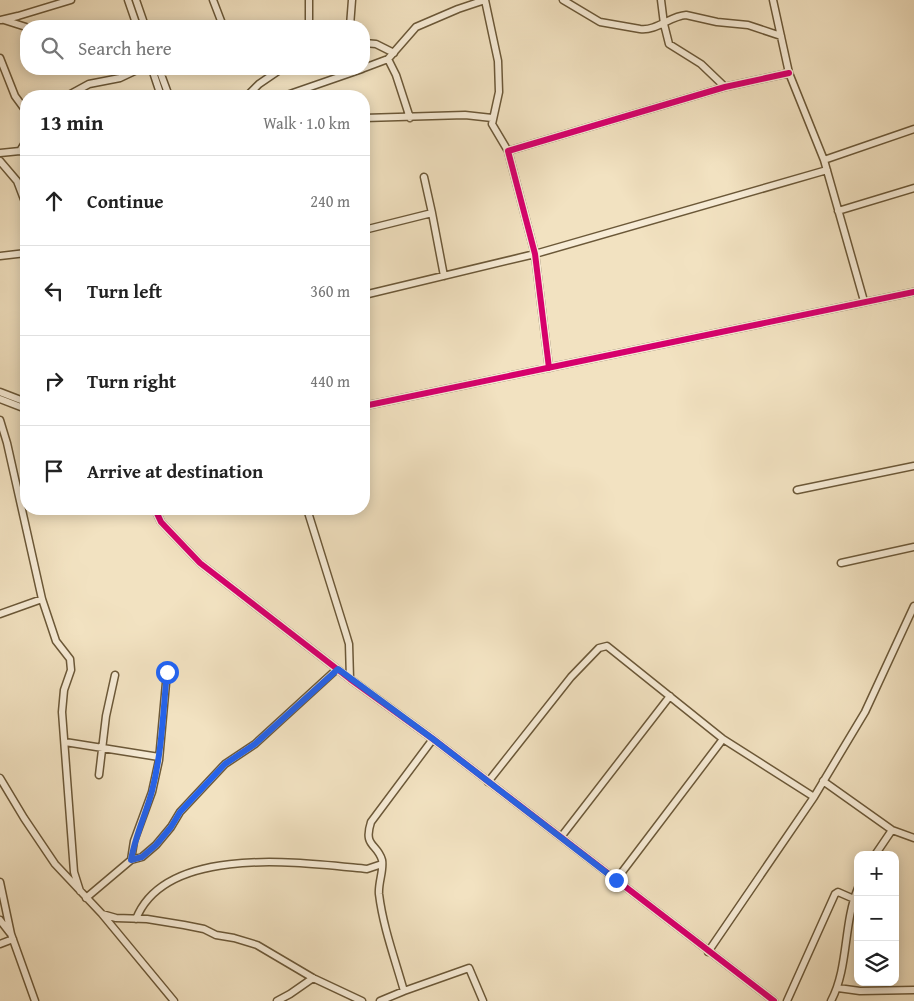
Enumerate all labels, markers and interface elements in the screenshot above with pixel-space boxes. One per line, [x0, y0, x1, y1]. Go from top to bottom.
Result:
search box [20, 20, 370, 75]
icon: search [38, 34, 66, 62]
text: Search here [78, 34, 172, 62]
text: 13 min [40, 107, 103, 138]
text: Walk · 1.0 km [263, 111, 350, 135]
icon: ahead [40, 187, 68, 215]
text: Continue [87, 187, 164, 215]
text: 240 m [310, 189, 350, 213]
icon: left [40, 277, 68, 305]
text: Turn left [87, 277, 162, 305]
text: 360 m [310, 279, 350, 303]
icon: right [40, 367, 68, 395]
text: Turn right [87, 367, 176, 395]
text: 440 m [310, 369, 350, 393]
icon: arrive [40, 457, 68, 485]
text: Arrive at destination [87, 457, 263, 485]
route start [156, 661, 179, 684]
map controls [854, 851, 899, 986]
button: + [854, 851, 899, 896]
route end [605, 869, 628, 892]
button: − [854, 896, 899, 941]
button: layers [854, 941, 899, 986]

